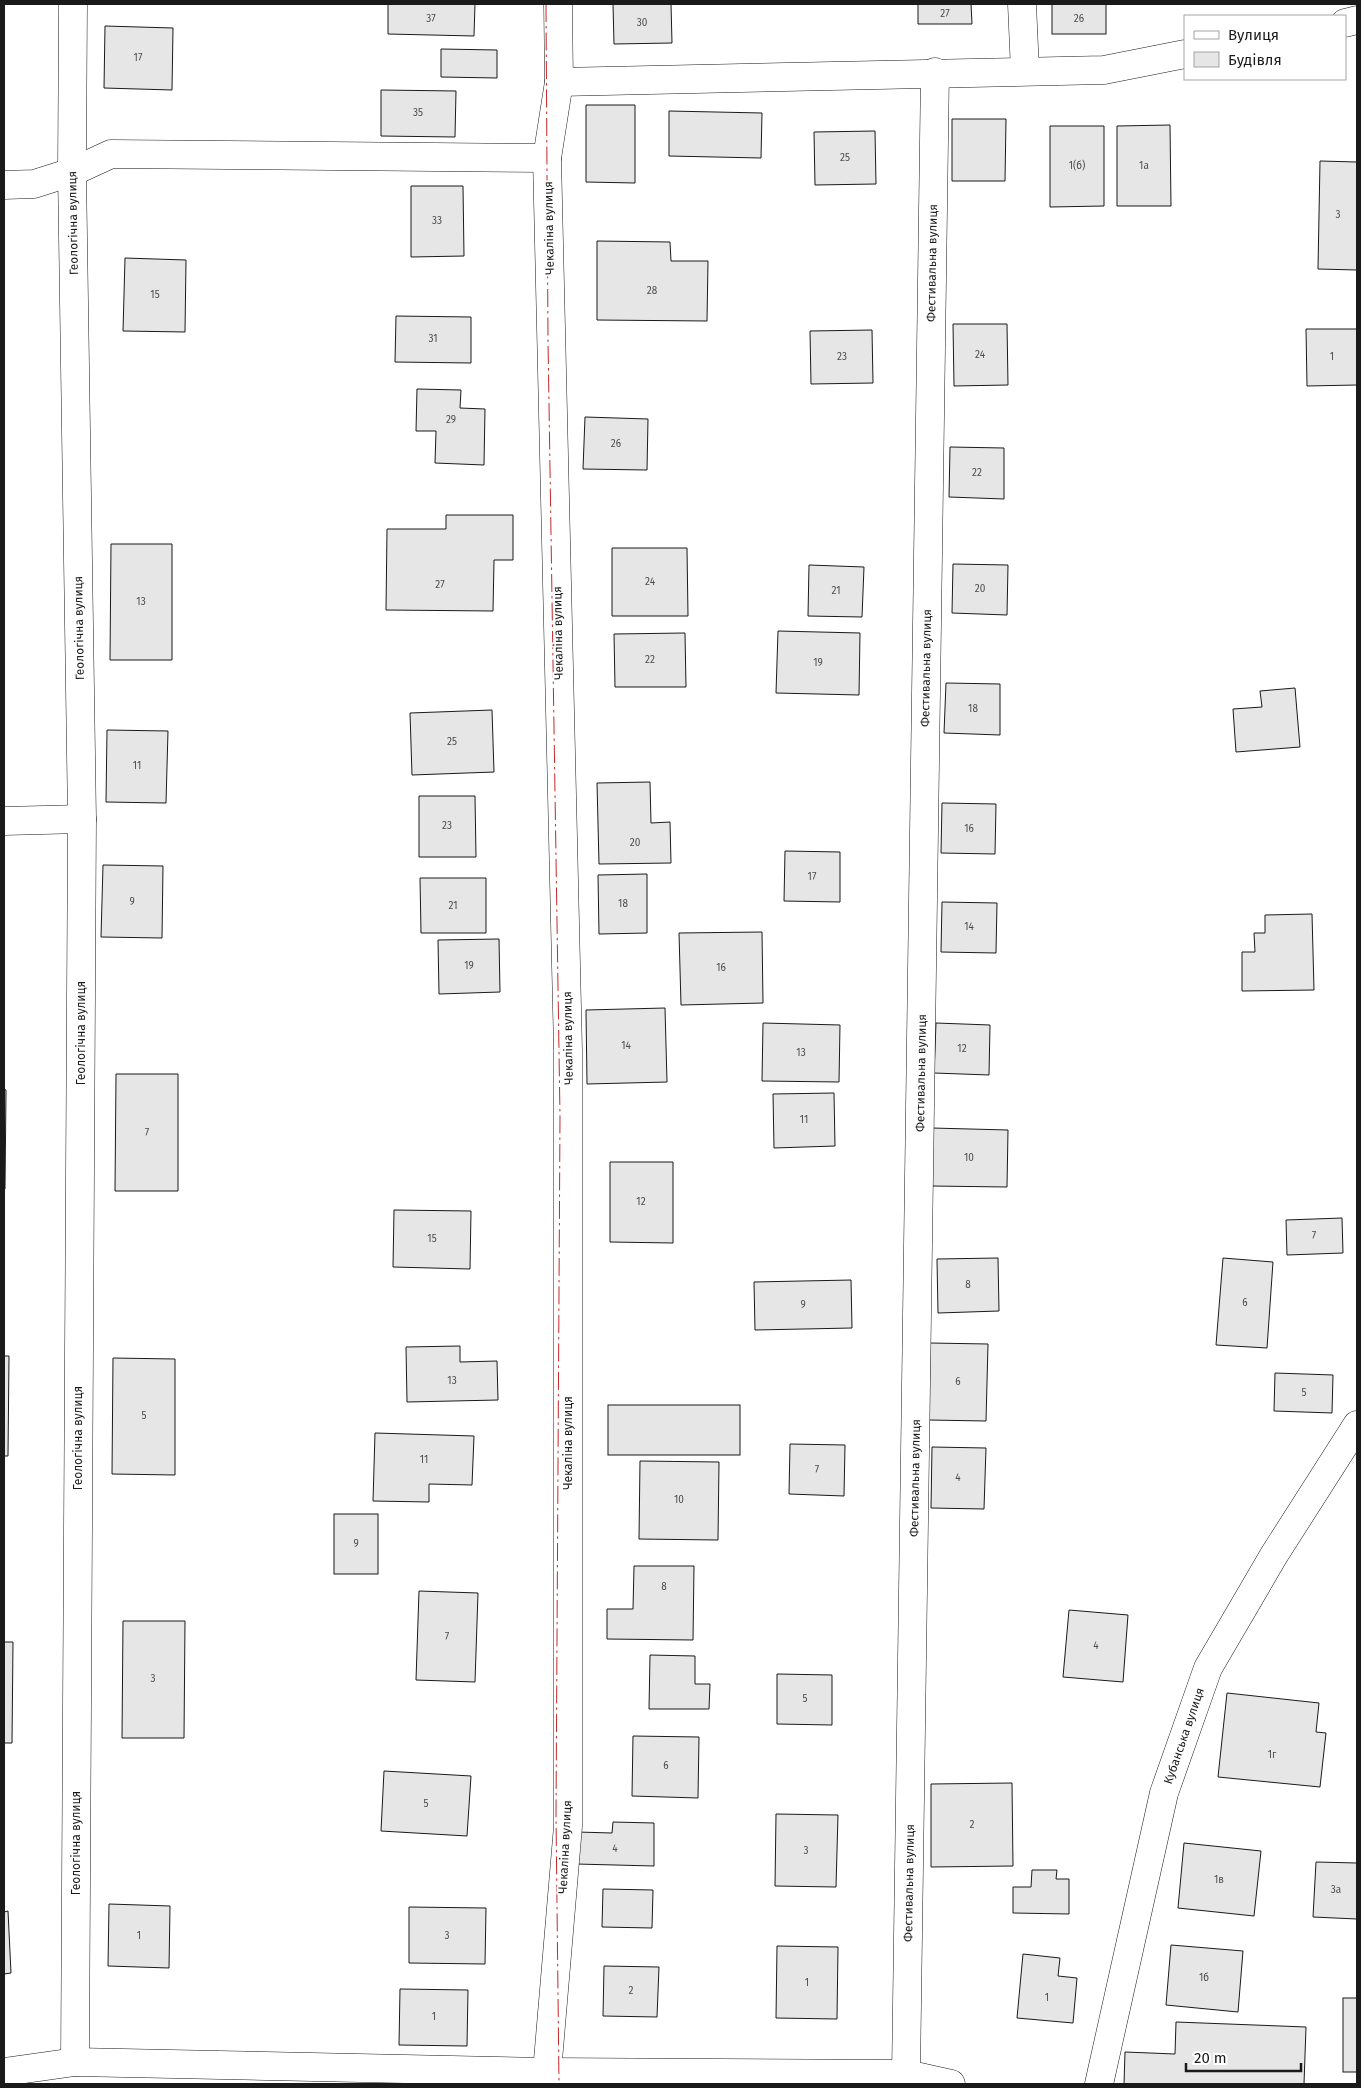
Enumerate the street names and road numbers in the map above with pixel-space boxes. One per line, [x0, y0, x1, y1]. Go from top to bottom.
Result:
street label: Геологічна вулиця [65, 171, 81, 275]
street label: Чекаліна вулиця [541, 181, 557, 275]
street label: Фестивальна вулиця [924, 204, 940, 322]
street label: Геологічна вулиця [71, 576, 87, 680]
street label: Чекаліна вулиця [550, 586, 566, 680]
street label: Фестивальна вулиця [918, 609, 934, 727]
street label: Геологічна вулиця [74, 981, 88, 1085]
street label: Чекаліна вулиця [560, 991, 576, 1085]
street label: Фестивальна вулиця [913, 1014, 929, 1132]
street label: Геологічна вулиця [71, 1386, 85, 1490]
street label: Чекаліна вулиця [561, 1396, 575, 1490]
street label: Фестивальна вулиця [907, 1419, 923, 1537]
street label: Кубанська вулиця [1161, 1686, 1207, 1786]
street label: Геологічна вулиця [69, 1791, 83, 1895]
street label: Чекаліна вулиця [556, 1800, 574, 1894]
street label: Фестивальна вулиця [901, 1824, 917, 1942]

